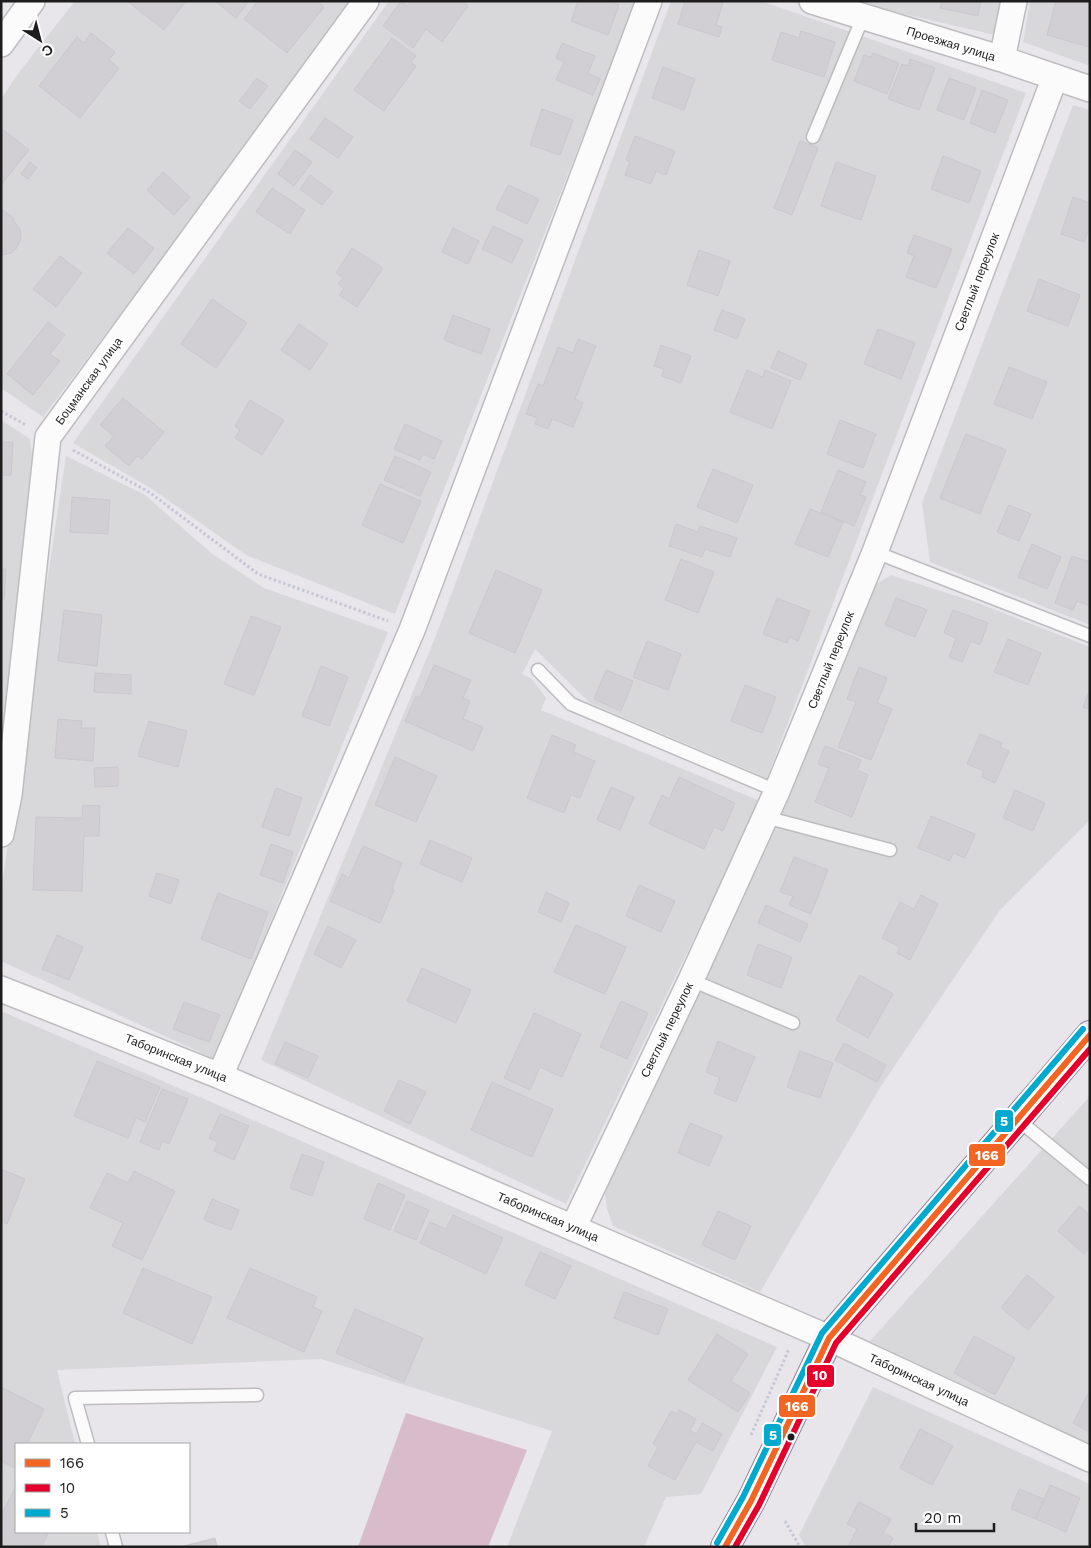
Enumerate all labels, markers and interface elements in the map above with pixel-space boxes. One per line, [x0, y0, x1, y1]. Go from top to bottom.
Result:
north arrow [15, 15, 65, 65]
street label: Проезжая улица [905, 24, 997, 64]
text: С [39, 41, 56, 60]
street label: Светлый переулок [952, 230, 1002, 333]
street label: Боцманская улица [53, 334, 126, 427]
street label: Светлый переулок [805, 608, 857, 711]
street label: Светлый переулок [638, 980, 696, 1080]
street label: Таборинская улица [123, 1031, 229, 1085]
line badge: 5 [994, 1109, 1014, 1133]
text: 5 [1000, 1113, 1008, 1129]
line badge: 166 [968, 1143, 1006, 1167]
text: 166 [975, 1147, 999, 1163]
street label: Таборинская улица [495, 1189, 601, 1245]
street label: Таборинская улица [867, 1351, 972, 1409]
line badge: 10 [806, 1364, 835, 1388]
text: 10 [812, 1367, 828, 1383]
line badge: 166 [778, 1394, 816, 1418]
text: 166 [785, 1398, 809, 1414]
line badge: 5 [763, 1423, 782, 1447]
text: 5 [769, 1427, 777, 1443]
unlabelled marker [786, 1432, 796, 1442]
legend [15, 1443, 190, 1533]
text: 166 [60, 1454, 84, 1472]
text: 10 [60, 1479, 75, 1497]
scale bar [916, 1500, 994, 1532]
text: 5 [60, 1504, 69, 1522]
text: 20 m [924, 1509, 962, 1527]

